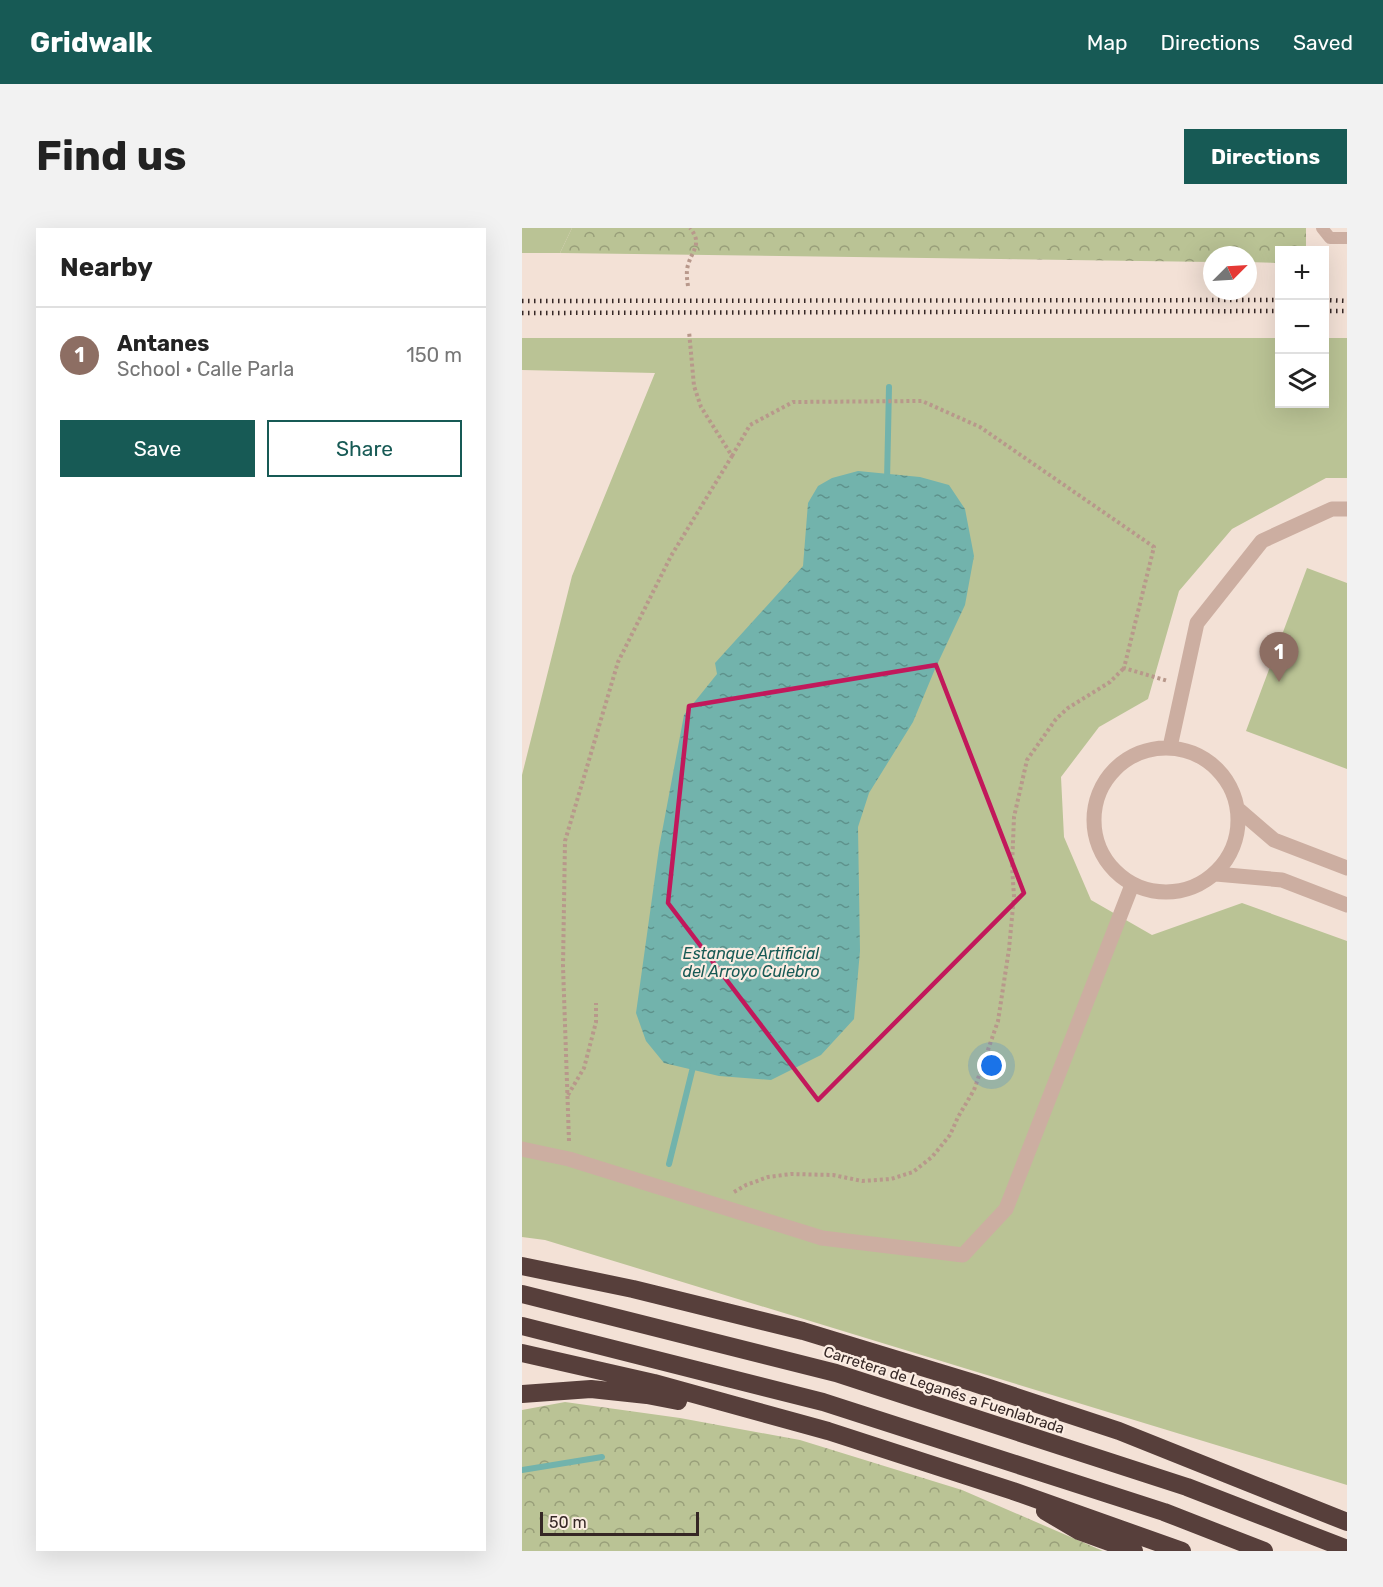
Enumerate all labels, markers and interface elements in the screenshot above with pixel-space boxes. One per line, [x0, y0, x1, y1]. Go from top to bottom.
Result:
text: Gridwalk [30, 26, 152, 59]
text: Map [1087, 30, 1128, 55]
text: Directions [1161, 30, 1260, 55]
text: Saved [1293, 30, 1353, 55]
button: Directions [1184, 129, 1347, 184]
text: Find us [36, 131, 187, 181]
north arrow [1203, 246, 1257, 300]
map controls [1275, 246, 1329, 408]
button: + [1275, 246, 1329, 300]
text: Nearby [60, 252, 153, 283]
button: − [1275, 300, 1329, 354]
text: Antanes [117, 330, 209, 357]
text: 1 [75, 343, 84, 367]
text: 150 m [406, 343, 462, 367]
button: layers [1275, 354, 1329, 408]
text: School · Calle Parla [117, 357, 294, 381]
button: Save [60, 420, 255, 477]
button: Share [267, 420, 462, 477]
pin: 1 [1260, 632, 1299, 682]
water label: Estanque Artificial del Arroyo Culebro [682, 944, 820, 981]
your location [977, 1051, 1006, 1080]
street label: Carretera de Leganés a Fuenlabrada [821, 1342, 1067, 1438]
scale bar [540, 1509, 699, 1536]
text: 50 m [549, 1513, 587, 1532]

